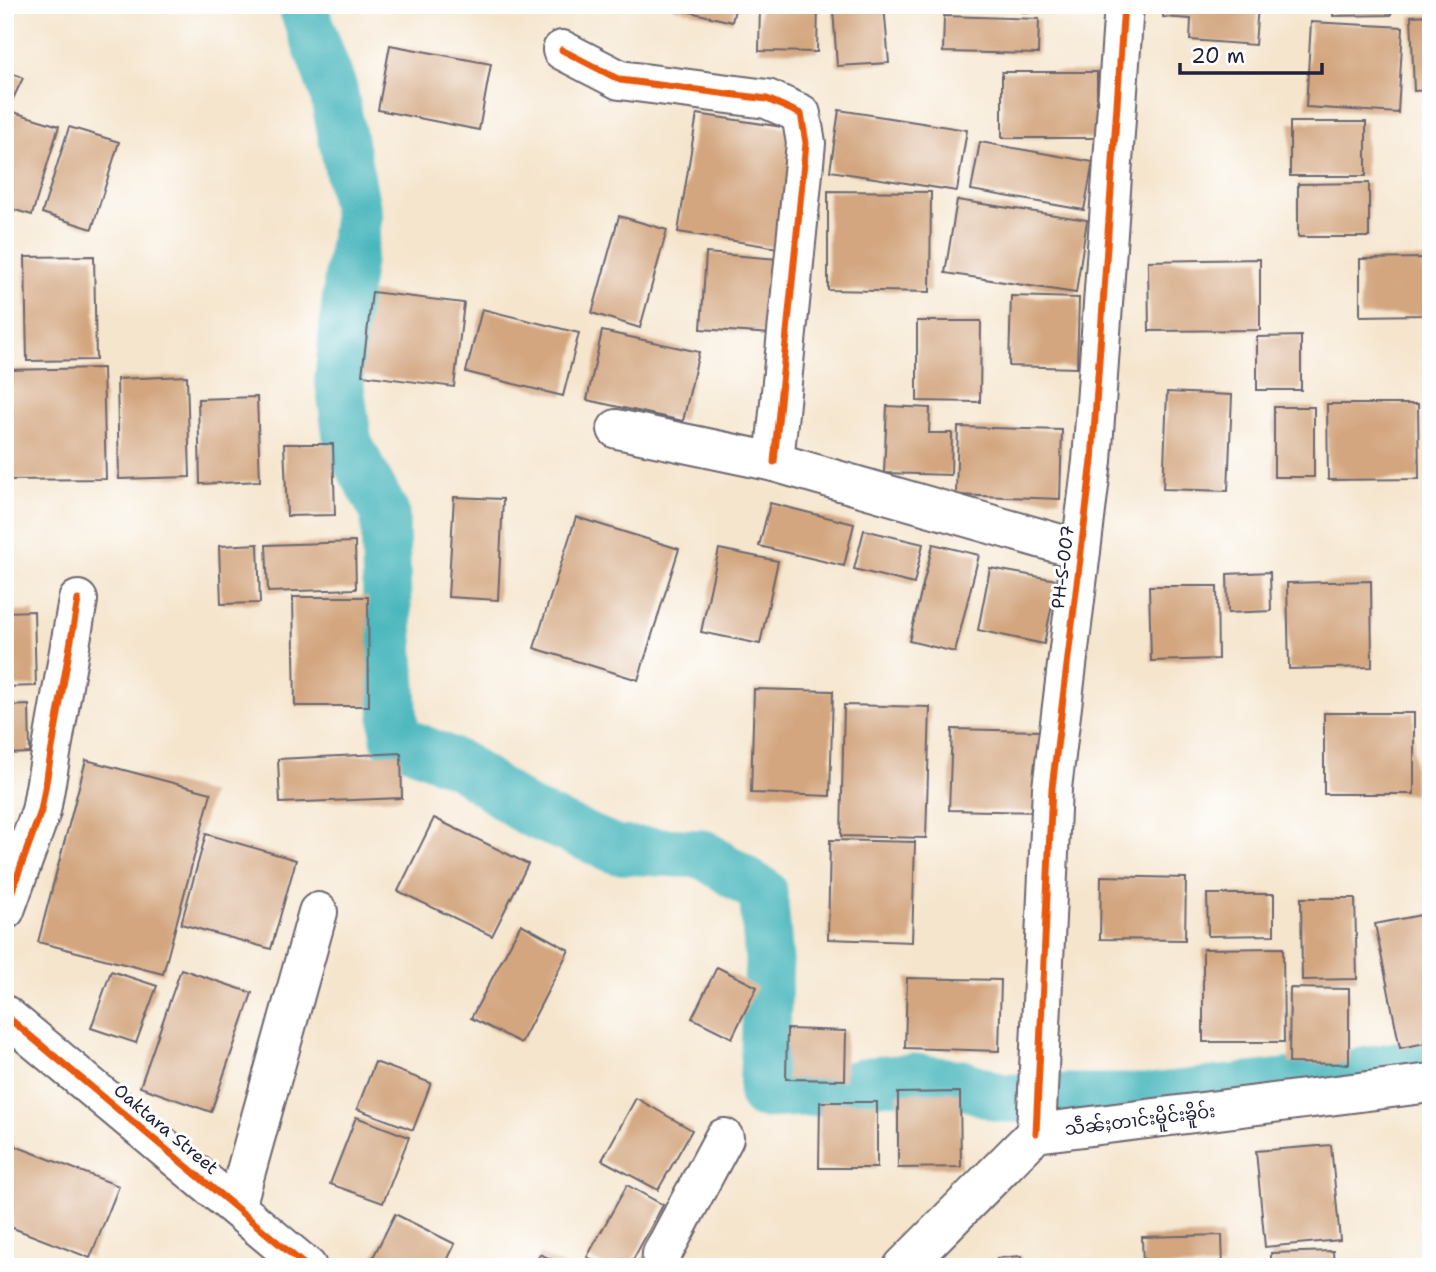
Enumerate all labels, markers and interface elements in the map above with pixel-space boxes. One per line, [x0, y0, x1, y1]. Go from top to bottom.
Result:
scale bar [1180, 32, 1322, 76]
text: 20 m [1191, 42, 1245, 70]
street label: PH-S-007 [1046, 524, 1080, 610]
street label: Oaktara Street [109, 1078, 224, 1180]
street label: သဵၼ်ႈတၢင်းမိူင်းၶိူဝ်း [1063, 1097, 1217, 1144]

